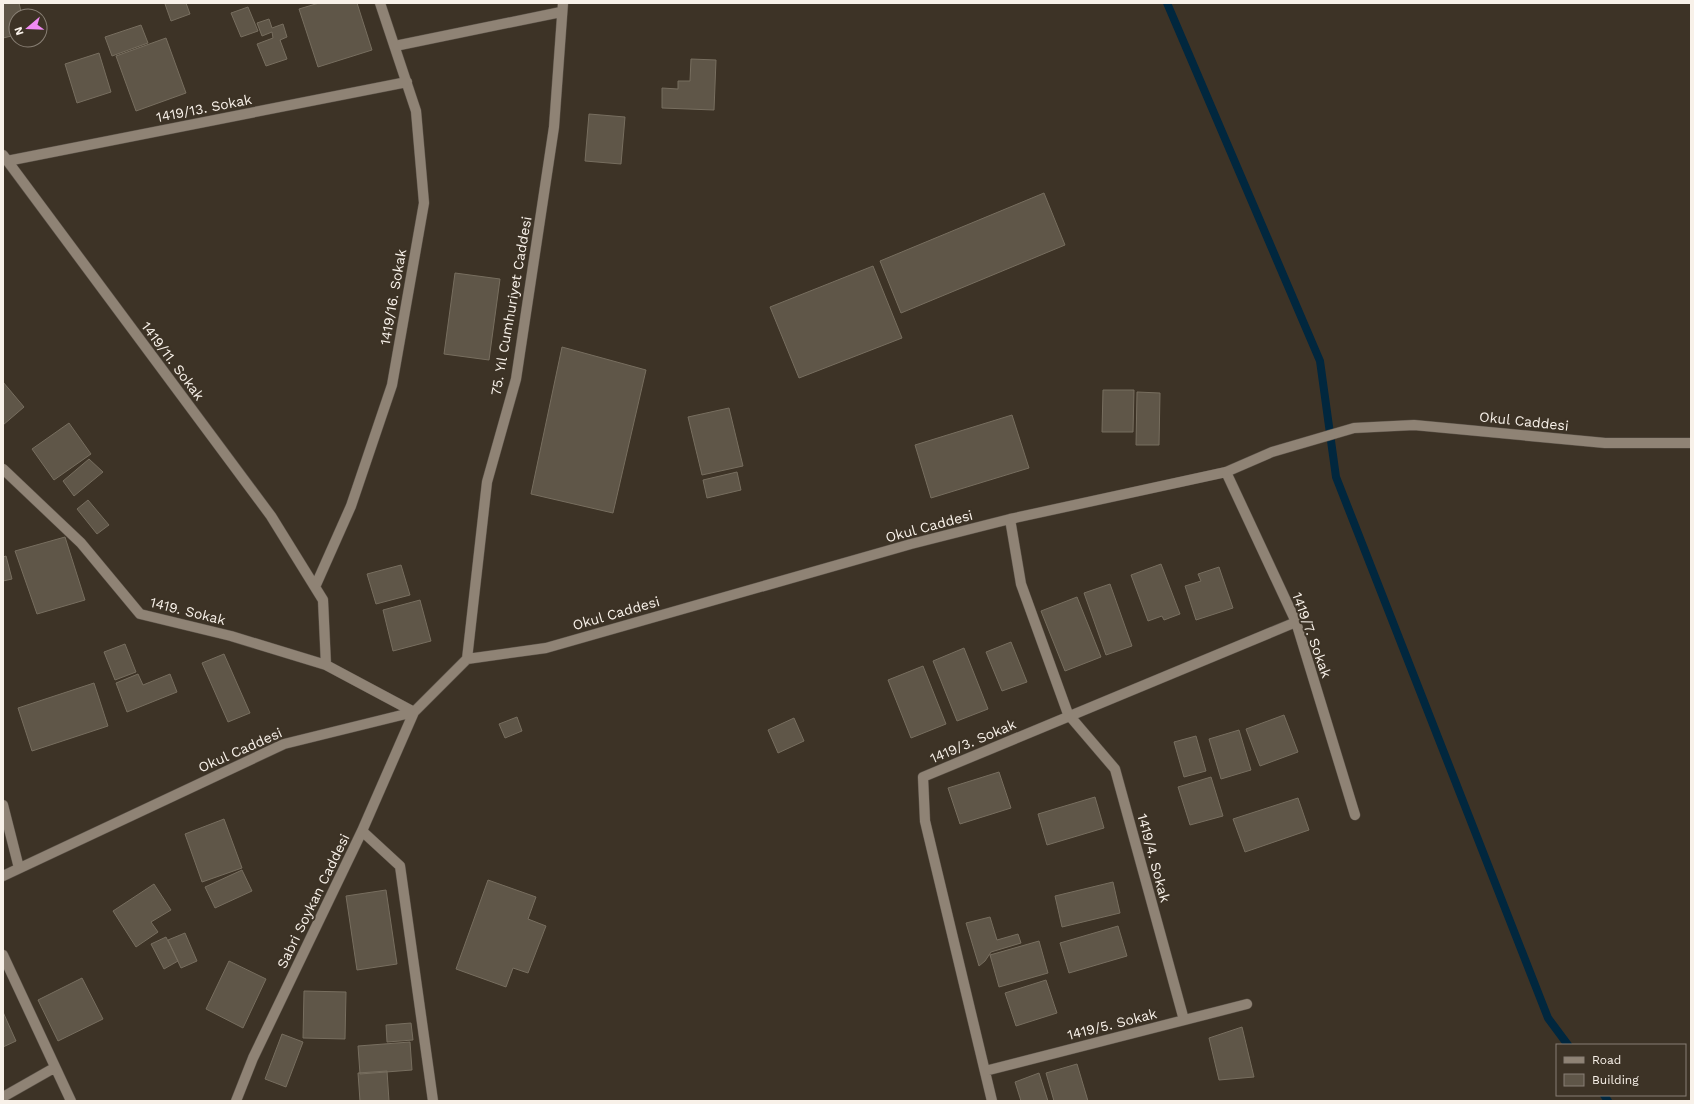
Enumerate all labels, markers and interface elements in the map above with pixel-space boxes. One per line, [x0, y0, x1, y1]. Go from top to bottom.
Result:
north arrow [8, 8, 48, 48]
text: N [12, 25, 26, 37]
street label: 1419/13. Sokak [155, 91, 253, 125]
street label: 75. Yıl Cumhuriyet Caddesi [487, 215, 535, 397]
street label: 1419/16. Sokak [377, 248, 409, 346]
street label: 1419/11. Sokak [138, 319, 208, 404]
street label: Okul Caddesi [1479, 408, 1569, 434]
street label: Okul Caddesi [884, 507, 974, 545]
street label: 1419/7. Sokak [1289, 590, 1335, 680]
street label: Okul Caddesi [571, 593, 661, 633]
street label: 1419. Sokak [149, 594, 227, 628]
street label: 1419/3. Sokak [928, 716, 1018, 766]
street label: Okul Caddesi [196, 724, 284, 776]
street label: 1419/4. Sokak [1134, 812, 1174, 904]
street label: Sabri Soykan Caddesi [273, 831, 353, 971]
street label: 1419/5. Sokak [1066, 1005, 1158, 1043]
legend [1556, 1044, 1686, 1096]
text: Road [1592, 1053, 1621, 1067]
text: Building [1592, 1073, 1639, 1087]

